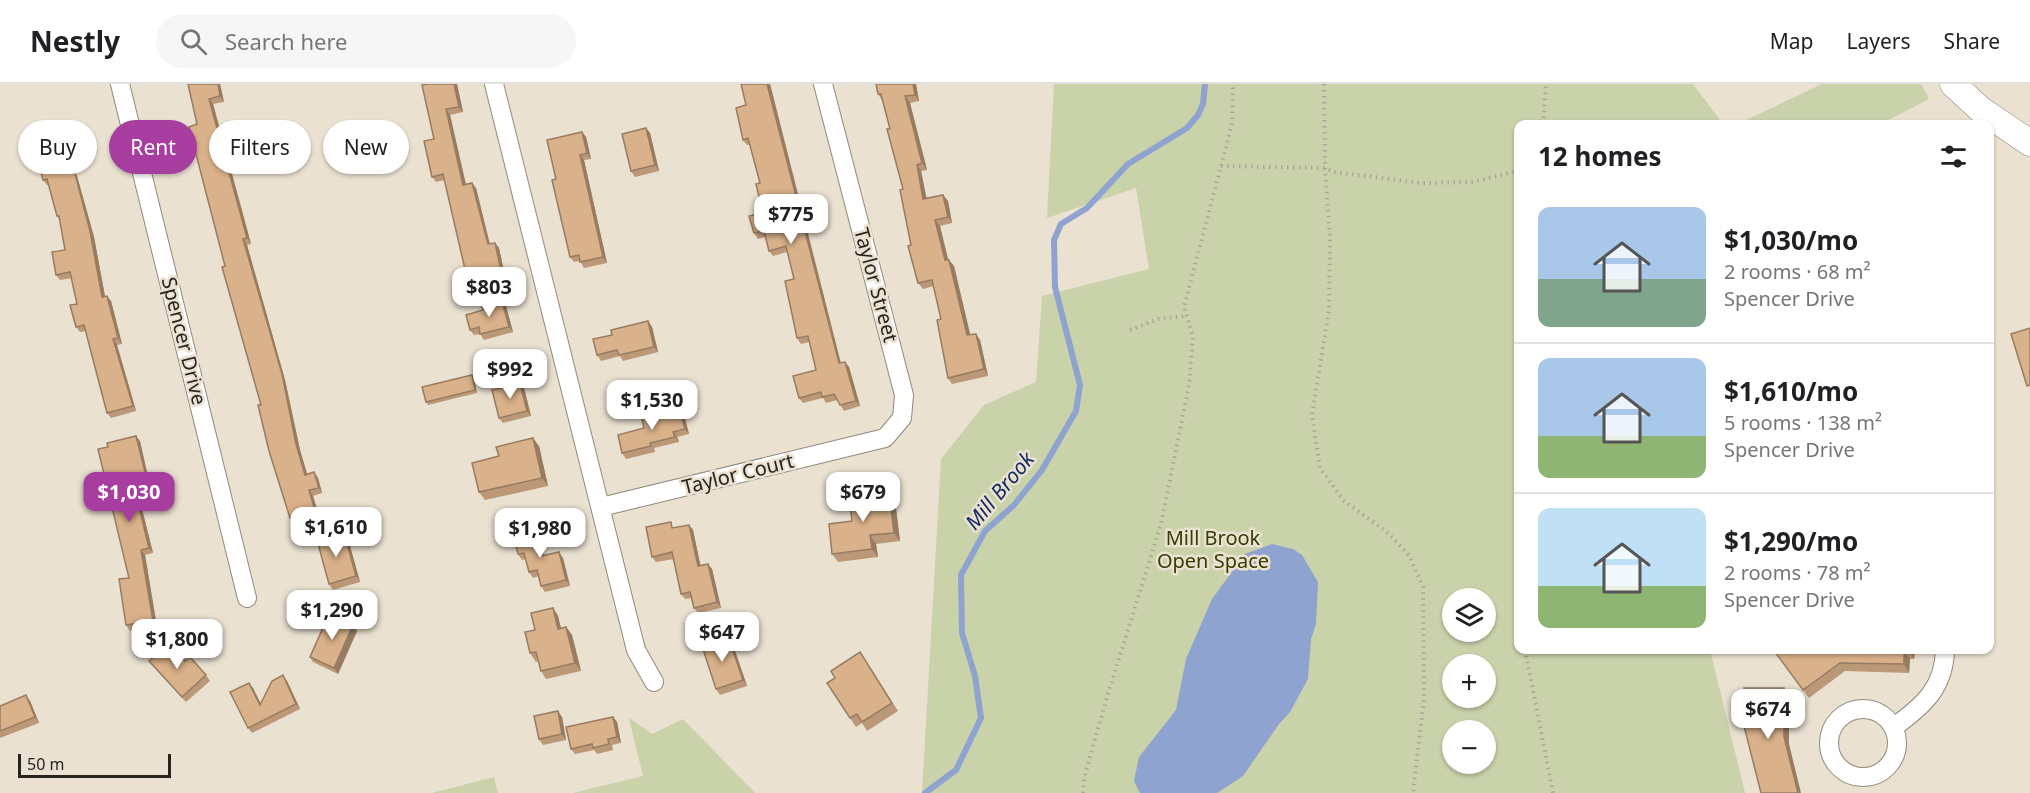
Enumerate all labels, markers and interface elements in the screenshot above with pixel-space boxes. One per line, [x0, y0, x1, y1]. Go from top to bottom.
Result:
search box [156, 14, 576, 68]
text: Nestly [30, 22, 120, 60]
icon: search [177, 25, 210, 58]
text: Search here [225, 26, 347, 56]
text: Map [1770, 27, 1814, 55]
text: Layers [1847, 27, 1911, 55]
text: Share [1944, 27, 2000, 55]
chip: Buy [18, 120, 97, 174]
chip: Rent [109, 120, 197, 174]
chip: Filters [209, 120, 311, 174]
chip: New [323, 120, 409, 174]
text: 12 homes [1538, 138, 1662, 174]
icon: filters [1937, 140, 1970, 173]
pin: $775 [755, 194, 827, 245]
text: $775 [768, 200, 814, 227]
text: $1,030/mo [1724, 222, 1858, 258]
street label: Taylor Street [848, 225, 905, 345]
icon: home [1586, 231, 1658, 303]
text: 2 rooms · 68 m² [1724, 258, 1871, 285]
pin: $803 [453, 267, 525, 318]
text: $803 [466, 273, 512, 300]
street label: Spencer Drive [156, 274, 213, 408]
text: Spencer Drive [1724, 285, 1855, 312]
pin: $992 [474, 349, 546, 400]
text: $992 [487, 355, 533, 382]
text: $1,610/mo [1724, 373, 1858, 409]
pin: $1,530 [603, 380, 701, 431]
icon: home [1586, 382, 1658, 454]
text: $1,530 [621, 386, 683, 413]
text: 5 rooms · 138 m² [1724, 409, 1882, 436]
text: Spencer Drive [1724, 436, 1855, 463]
water label: Mill Brook [958, 444, 1041, 535]
street label: Taylor Court [679, 447, 797, 500]
pin: $1,030 [80, 472, 178, 523]
pin: $679 [827, 472, 899, 523]
text: $1,030 [98, 478, 160, 505]
text: $679 [840, 478, 886, 505]
pin: $1,610 [287, 507, 385, 558]
pin: $1,980 [491, 508, 589, 559]
text: $1,610 [305, 513, 367, 540]
text: $1,980 [509, 514, 571, 541]
text: $1,290/mo [1724, 523, 1858, 559]
park label: Mill Brook Open Space [1157, 524, 1269, 574]
icon: home [1586, 532, 1658, 604]
text: 2 rooms · 78 m² [1724, 559, 1871, 586]
text: Spencer Drive [1724, 586, 1855, 613]
map controls [1442, 588, 1496, 774]
button: layers [1442, 588, 1496, 642]
pin: $1,290 [283, 590, 381, 641]
text: $1,290 [301, 596, 363, 623]
pin: $647 [686, 612, 758, 663]
text: $647 [699, 618, 745, 645]
pin: $1,800 [128, 619, 226, 670]
text: $1,800 [146, 625, 208, 652]
button: + [1442, 654, 1496, 708]
pin: $674 [1732, 689, 1804, 740]
text: $674 [1745, 695, 1791, 722]
button: − [1442, 720, 1496, 774]
scale bar [18, 751, 171, 778]
text: 50 m [27, 753, 64, 775]

